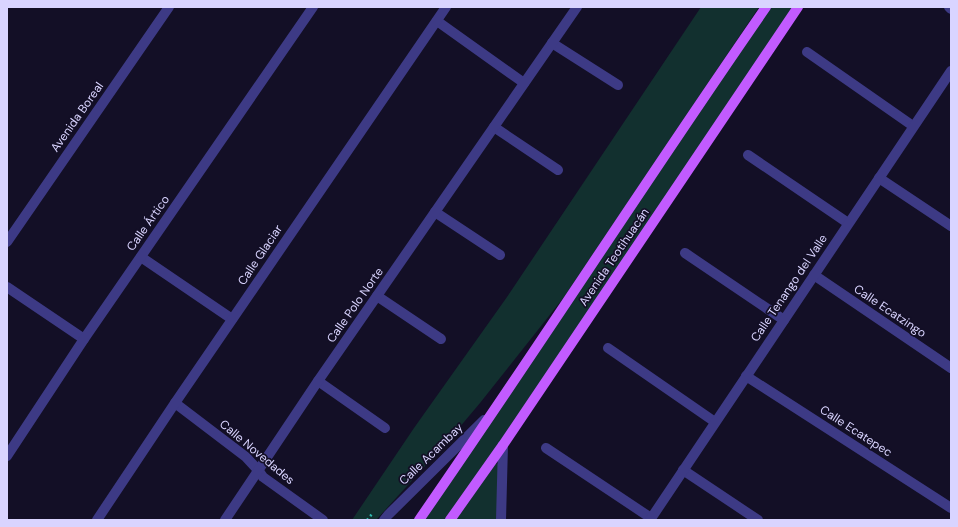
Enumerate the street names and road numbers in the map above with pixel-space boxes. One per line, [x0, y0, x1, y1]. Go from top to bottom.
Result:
street label: Avenida Boreal [47, 79, 107, 155]
street label: Calle Ártico [123, 192, 173, 254]
street label: Avenida Teotihuacán [575, 205, 653, 309]
street label: Calle Glaciar [234, 221, 286, 288]
street label: Calle Tenango del Valle [747, 231, 831, 345]
street label: Calle Polo Norte [323, 264, 387, 346]
street label: Calle Ecatzingo [851, 281, 929, 341]
street label: Calle Ecatepec [817, 402, 895, 460]
street label: Calle Novedades [216, 416, 298, 488]
street label: Calle Acambay [396, 419, 467, 489]

